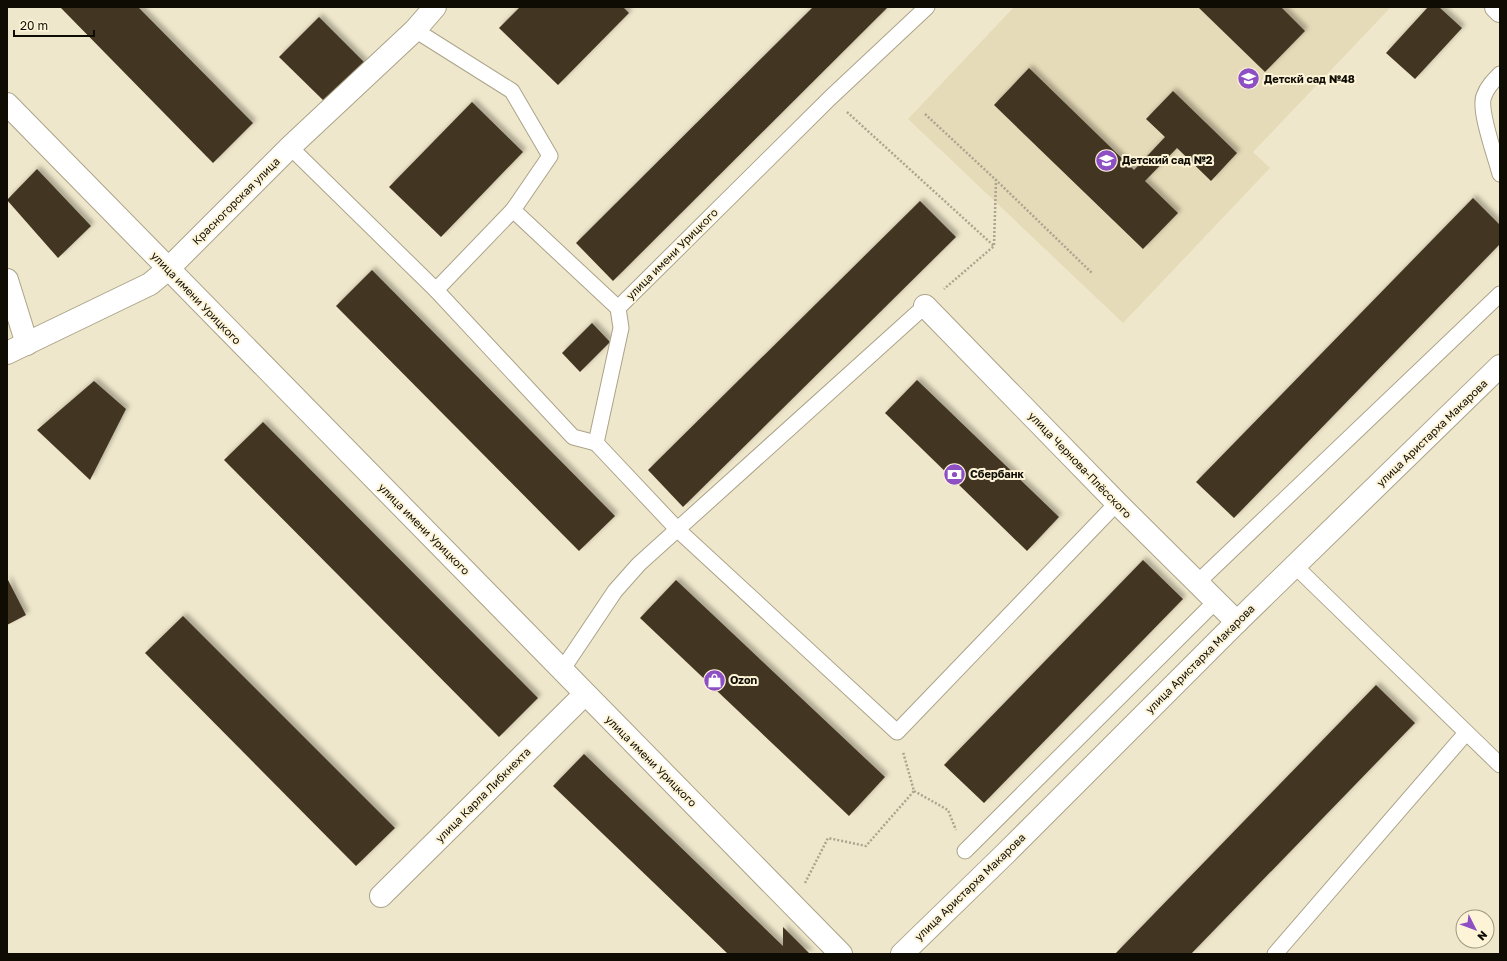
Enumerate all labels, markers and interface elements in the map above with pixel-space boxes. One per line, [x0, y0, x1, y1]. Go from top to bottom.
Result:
scale bar [14, 12, 94, 38]
text: 20 m [20, 18, 48, 33]
school or university icon: Детскй сад №48 [1236, 66, 1262, 92]
place label: Детскй сад №48 [1264, 72, 1355, 85]
school or university icon: Детский сад №2 [1094, 147, 1120, 173]
place label: Детский сад №2 [1122, 153, 1213, 166]
street label: Красногорская улица [189, 154, 282, 247]
street label: улица имени Урицкого [623, 205, 720, 302]
street label: улица имени Урицкого [149, 249, 244, 347]
street label: улица Аристарха Макарова [1374, 376, 1490, 489]
street label: улица Чернова-Плёсского [1026, 409, 1135, 521]
bank icon: Сбербанк [942, 461, 968, 487]
place label: Сбербанк [970, 467, 1024, 480]
street label: улица имени Урицкого [376, 480, 473, 577]
street label: улица Аристарха Макарова [1143, 602, 1257, 716]
shop icon: Ozon [702, 667, 728, 693]
place label: Ozon [730, 673, 758, 686]
street label: улица имени Урицкого [603, 712, 700, 809]
street label: улица Карла Либкнехта [433, 745, 533, 845]
street label: улица Аристарха Макарова [912, 830, 1028, 943]
north arrow [1455, 909, 1495, 949]
text: N [1475, 929, 1490, 943]

